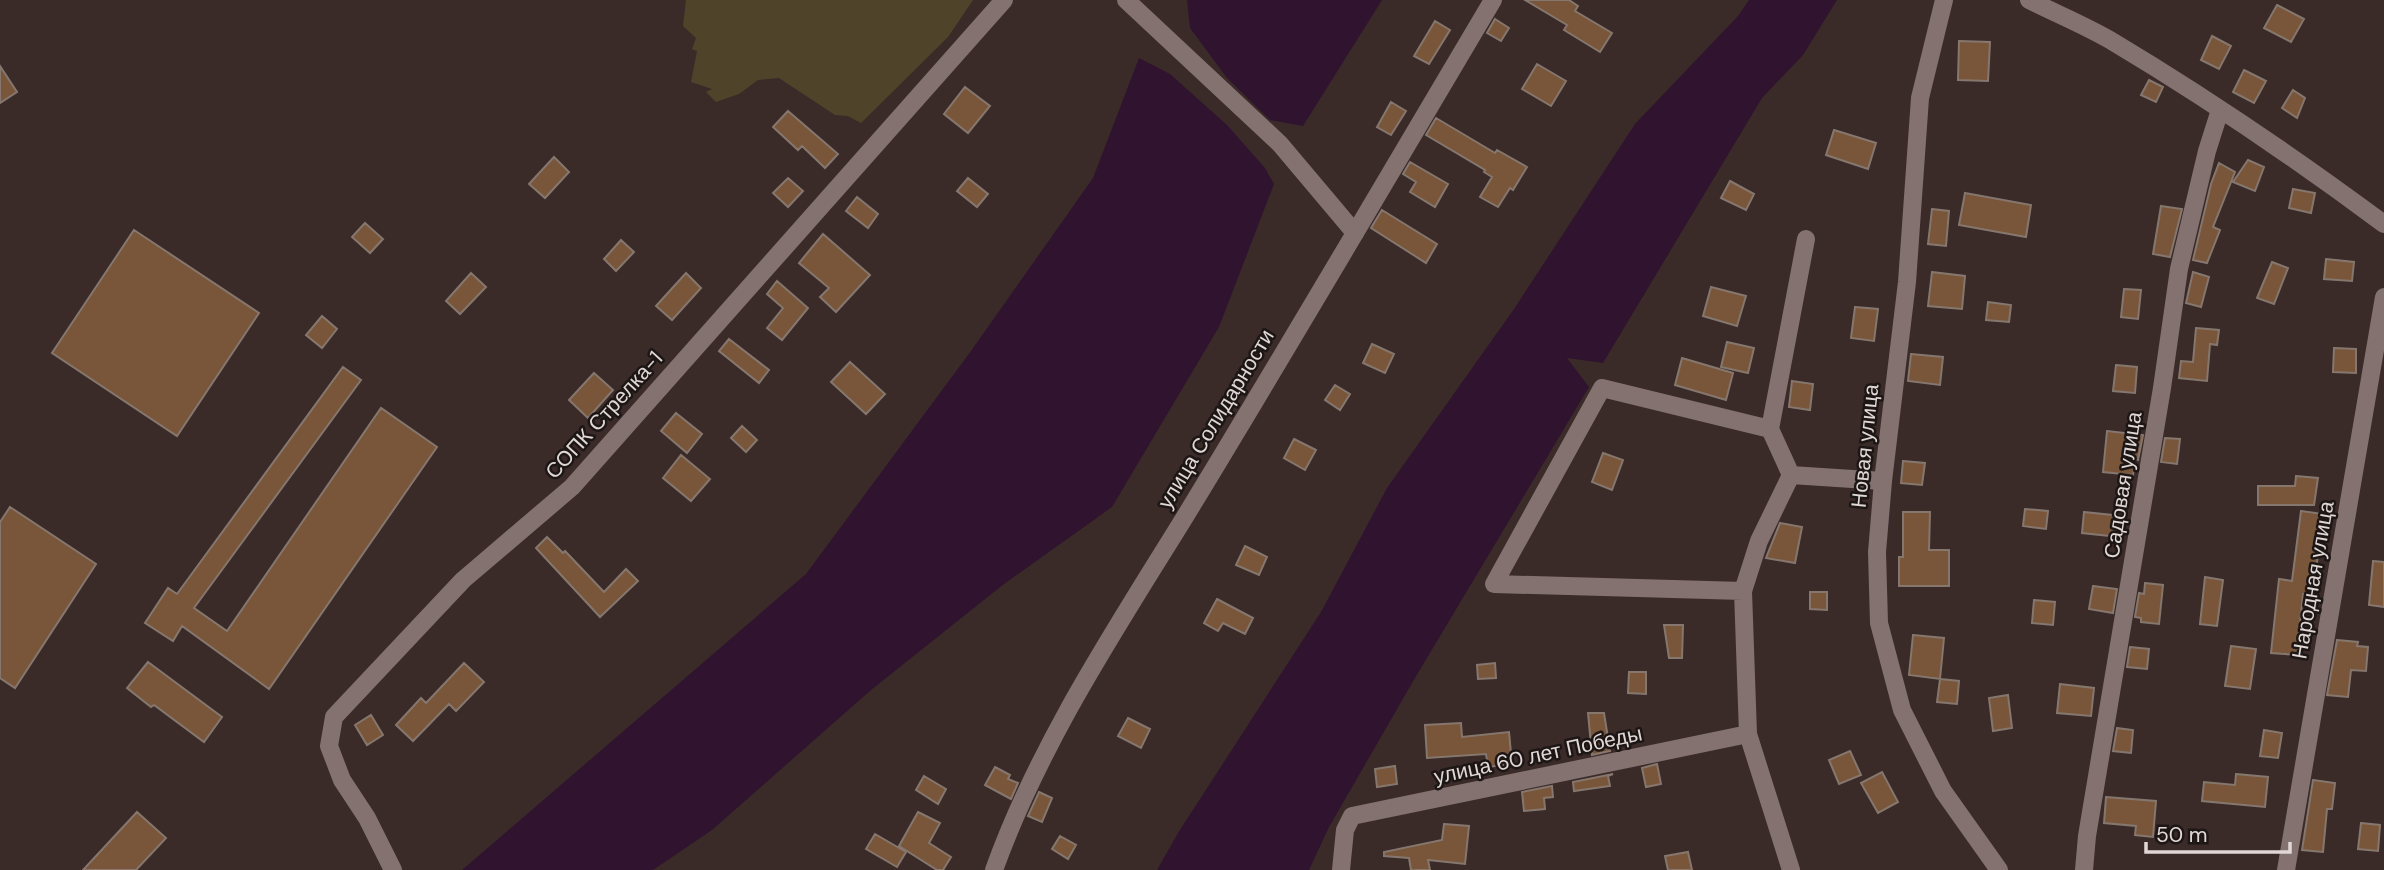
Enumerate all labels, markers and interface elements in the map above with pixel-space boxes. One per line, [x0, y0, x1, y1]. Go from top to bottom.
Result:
street label: улица Солидарности [1151, 324, 1281, 514]
street label: СОПК Стрелка-1 [539, 345, 669, 485]
street label: Новая улица [1845, 382, 1885, 509]
street label: Садовая улица [2098, 409, 2148, 560]
street label: Народная улица [2285, 498, 2341, 661]
street label: улица 60 лет Победы [1431, 719, 1645, 791]
scale bar [2146, 810, 2290, 854]
text: 50 m [2156, 821, 2207, 849]

